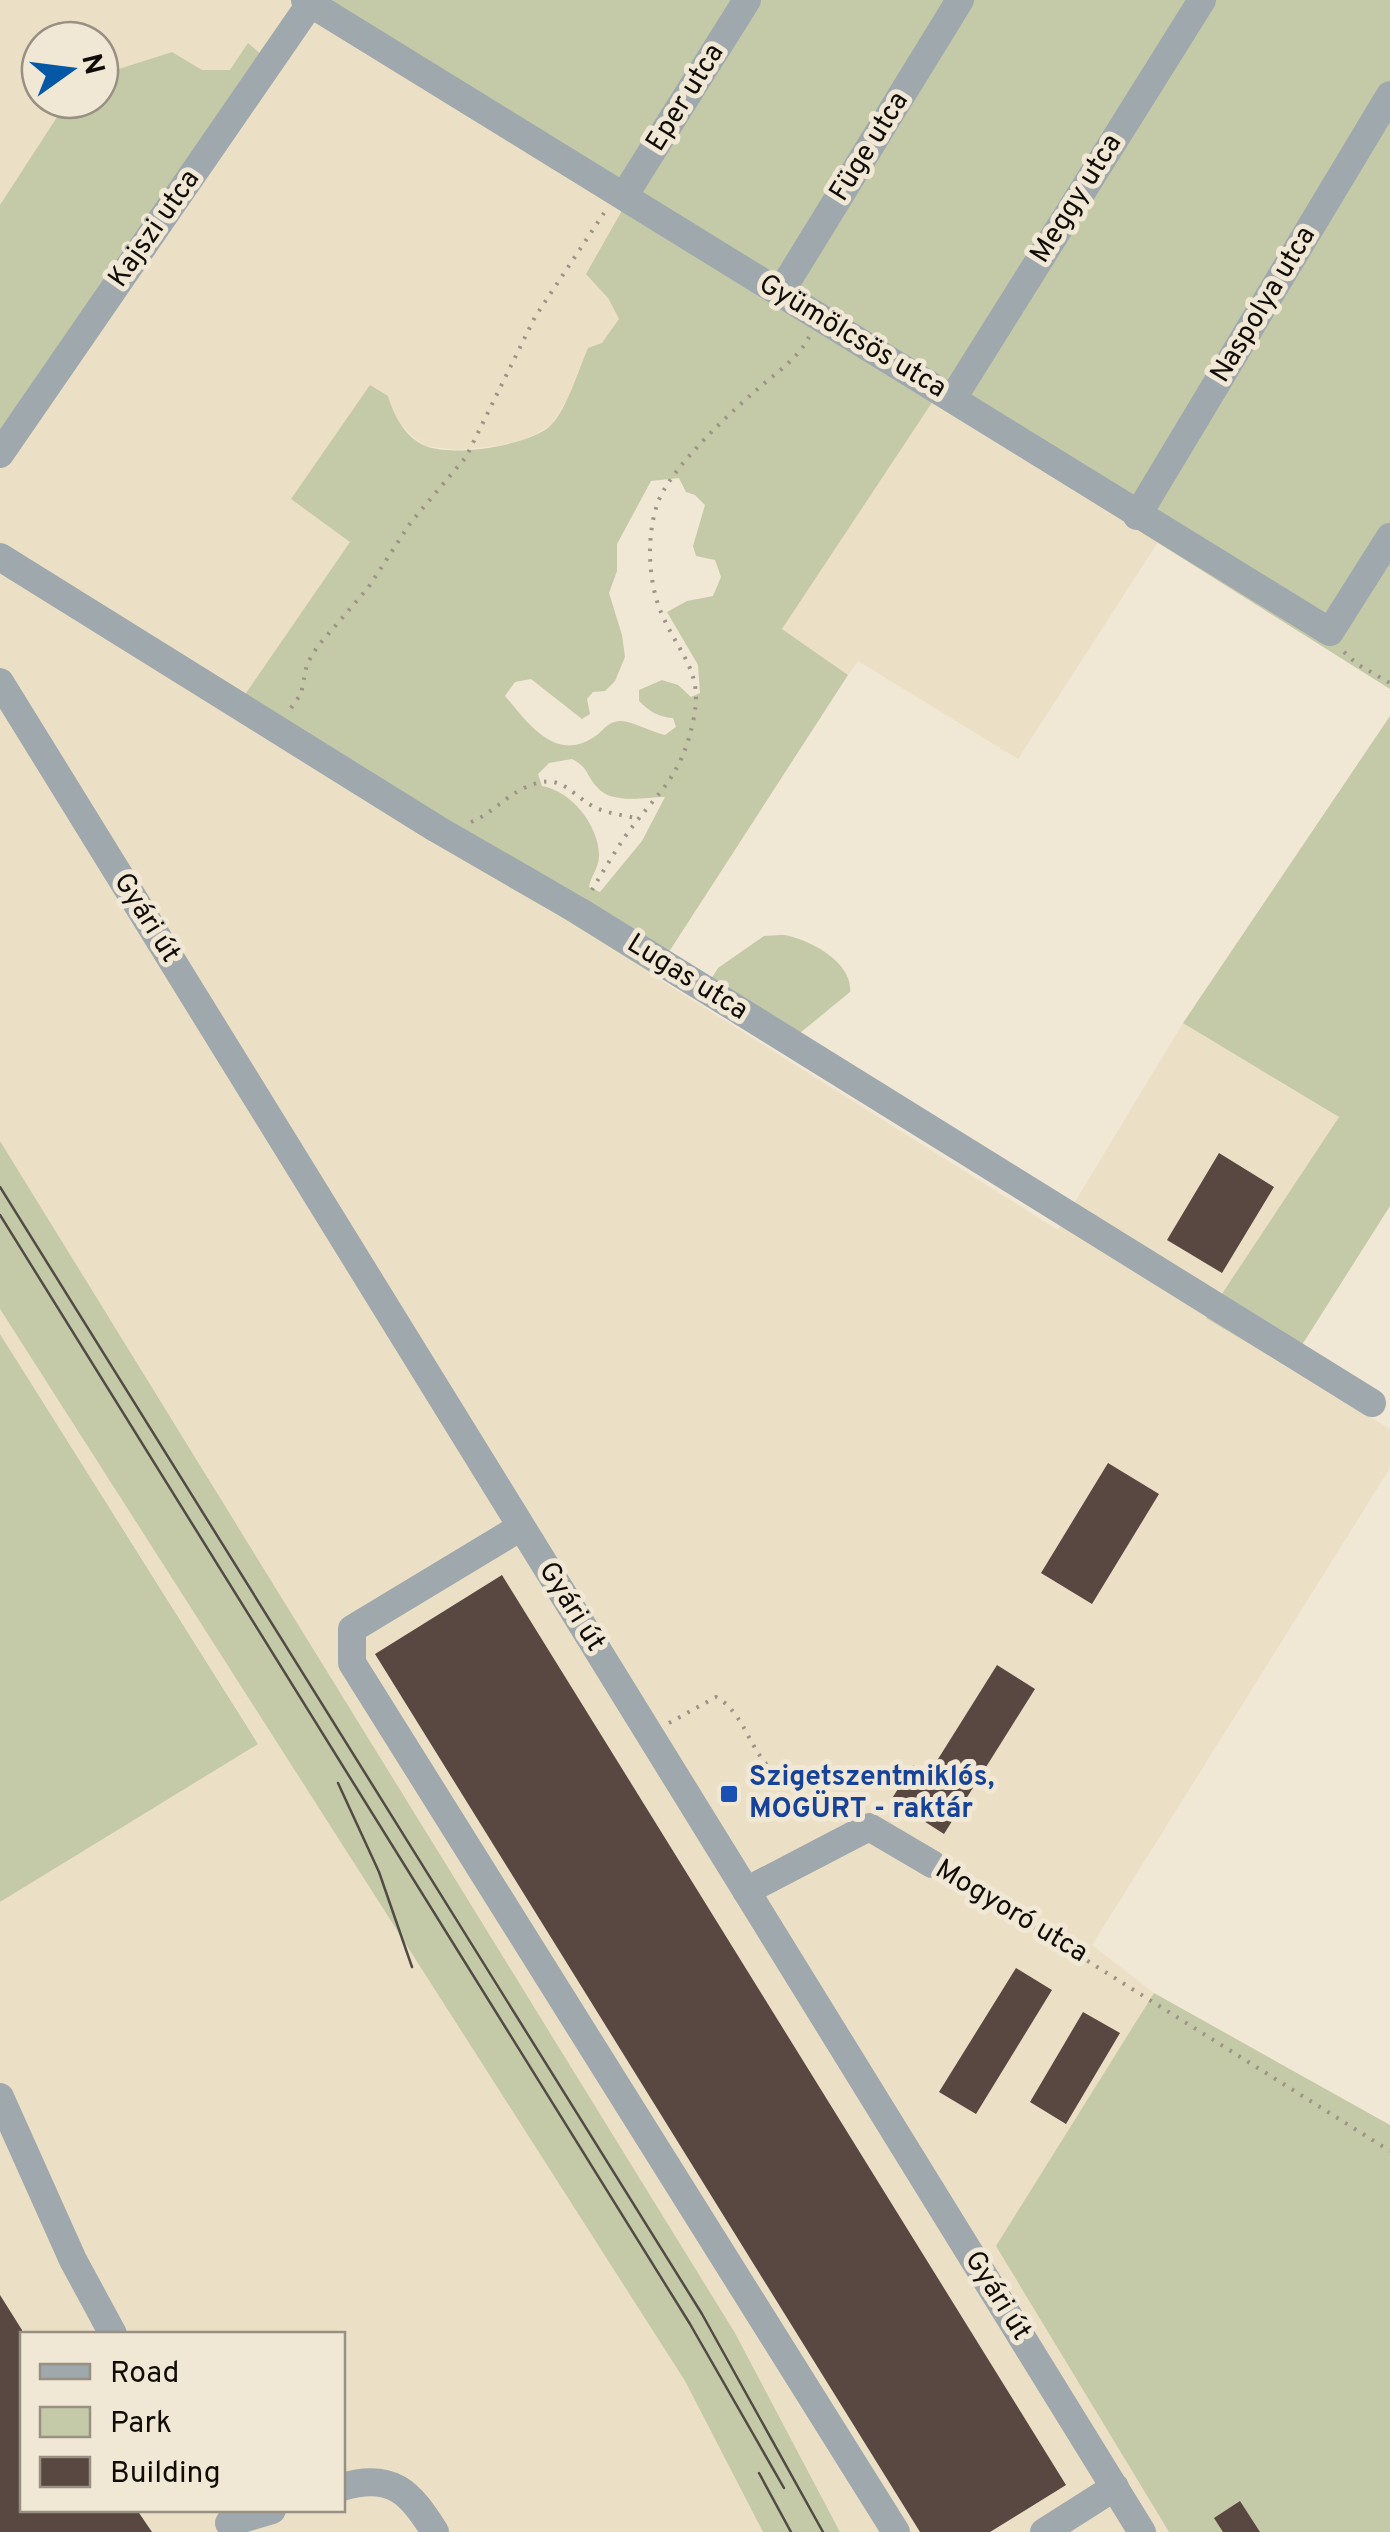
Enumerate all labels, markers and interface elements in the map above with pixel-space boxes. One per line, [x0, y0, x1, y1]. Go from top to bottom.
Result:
north arrow [20, 20, 120, 120]
street label: Eper utca [639, 37, 733, 159]
text: N [71, 51, 111, 79]
street label: Füge utca [822, 85, 918, 209]
street label: Meggy utca [1023, 128, 1131, 270]
street label: Kajszi utca [101, 163, 209, 295]
street label: Naspolya utca [1203, 220, 1325, 390]
street label: Gyümölcsös utca [752, 267, 952, 407]
street label: Gyári út [104, 866, 188, 970]
street label: Lugas utca [620, 927, 754, 1029]
street label: Gyári út [529, 1555, 613, 1659]
place label: Szigetszentmiklós, MOGÜRT - raktár [749, 1760, 995, 1828]
marker: Szigetszentmiklós, MOGÜRT - raktár [718, 1783, 740, 1805]
street label: Mogyoró utca [928, 1852, 1094, 1972]
street label: Gyári út [955, 2244, 1039, 2348]
legend [20, 2332, 345, 2512]
text: Road [110, 2356, 179, 2393]
text: Park [110, 2406, 172, 2443]
text: Building [110, 2456, 221, 2493]

